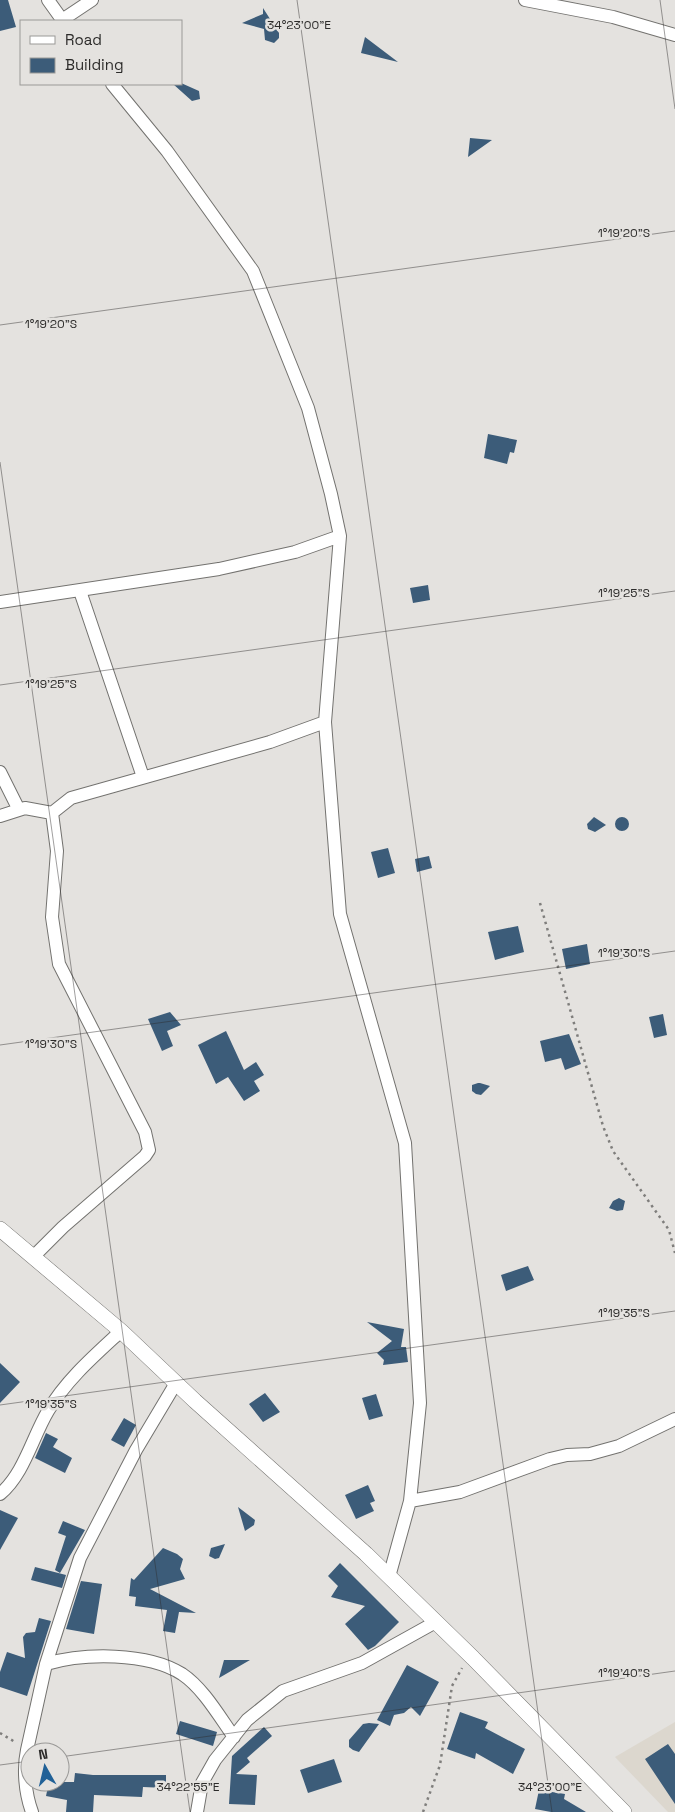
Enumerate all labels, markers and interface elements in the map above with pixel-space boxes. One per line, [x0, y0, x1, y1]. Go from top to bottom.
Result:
text: 34°23'00"E [267, 17, 331, 33]
legend [20, 20, 182, 85]
text: Road [65, 30, 102, 49]
text: Building [65, 55, 124, 74]
text: 1°19'20"S [598, 225, 650, 241]
text: 1°19'20"S [25, 316, 77, 332]
text: 1°19'25"S [598, 585, 650, 601]
text: 1°19'25"S [25, 676, 77, 692]
text: 1°19'30"S [598, 945, 650, 961]
text: 1°19'30"S [25, 1036, 77, 1052]
text: 1°19'35"S [598, 1305, 650, 1321]
text: 1°19'35"S [25, 1396, 77, 1412]
text: 1°19'40"S [598, 1665, 650, 1681]
north arrow [20, 1742, 70, 1792]
text: N [37, 1745, 49, 1764]
text: 34°22'55"E [156, 1779, 220, 1795]
text: 34°23'00"E [518, 1779, 582, 1795]

